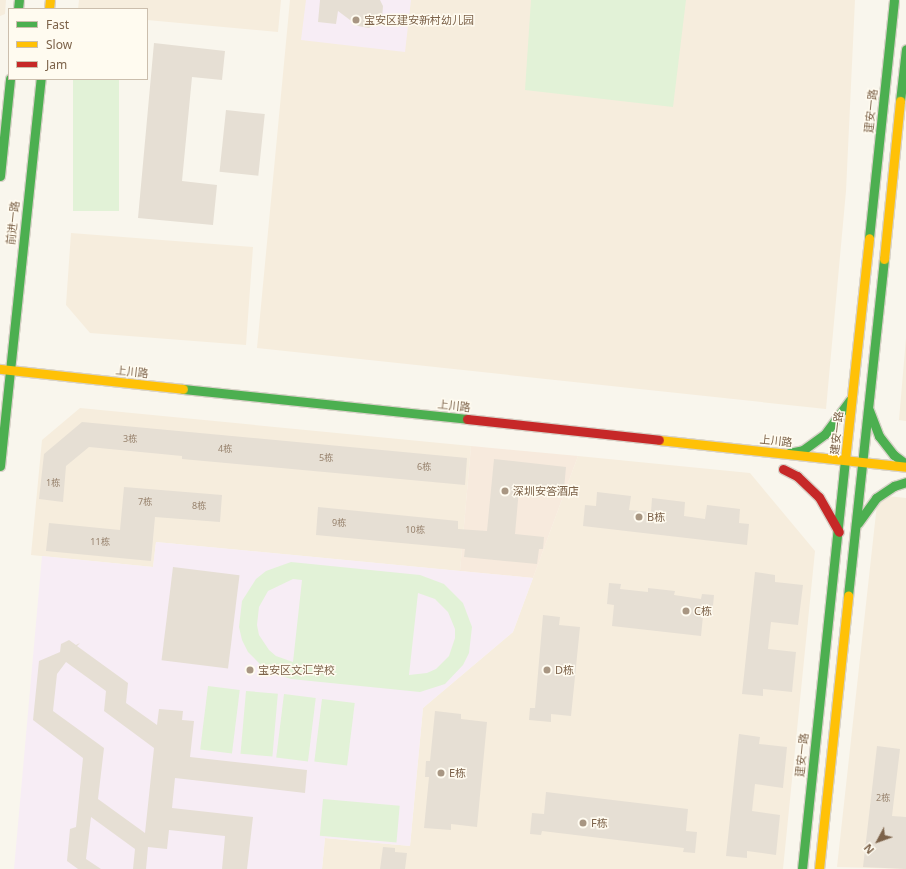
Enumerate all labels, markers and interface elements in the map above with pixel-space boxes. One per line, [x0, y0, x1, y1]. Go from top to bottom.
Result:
legend [8, 8, 148, 80]
place label: 宝安区建安新村幼儿园 [364, 13, 474, 27]
marker: 宝安区建安新村幼儿园 [351, 15, 361, 25]
text: Fast [46, 16, 69, 33]
text: Slow [46, 36, 72, 53]
text: Jam [46, 56, 67, 73]
street label: 建安一路 [862, 88, 880, 134]
street label: 前进一路 [4, 200, 22, 246]
street label: 上川路 [115, 364, 149, 380]
street label: 上川路 [437, 398, 471, 414]
street label: 建安一路 [828, 410, 846, 456]
street label: 上川路 [759, 433, 793, 449]
house number: 3栋 [123, 434, 137, 444]
house number: 4栋 [218, 444, 232, 454]
house number: 5栋 [319, 453, 333, 463]
house number: 6栋 [417, 462, 431, 472]
house number: 1栋 [46, 478, 60, 488]
place label: 深圳安答酒店 [513, 484, 579, 498]
marker: 深圳安答酒店 [500, 486, 510, 496]
house number: 7栋 [138, 497, 152, 507]
house number: 8栋 [192, 501, 206, 511]
place label: B栋 [647, 510, 665, 524]
marker: B栋 [634, 512, 644, 522]
house number: 9栋 [332, 518, 346, 528]
house number: 10栋 [405, 525, 425, 535]
house number: 11栋 [90, 537, 110, 547]
place label: C栋 [694, 604, 712, 618]
marker: C栋 [681, 606, 691, 616]
place label: 宝安区文汇学校 [258, 663, 335, 677]
place label: D栋 [555, 663, 574, 677]
marker: 宝安区文汇学校 [245, 665, 255, 675]
marker: D栋 [542, 665, 552, 675]
street label: 建安一路 [793, 732, 811, 778]
place label: E栋 [449, 766, 466, 780]
marker: E栋 [436, 768, 446, 778]
house number: 2栋 [876, 793, 890, 803]
place label: F栋 [591, 816, 608, 830]
marker: F栋 [578, 818, 588, 828]
north arrow [858, 821, 898, 861]
text: N [860, 841, 877, 858]

